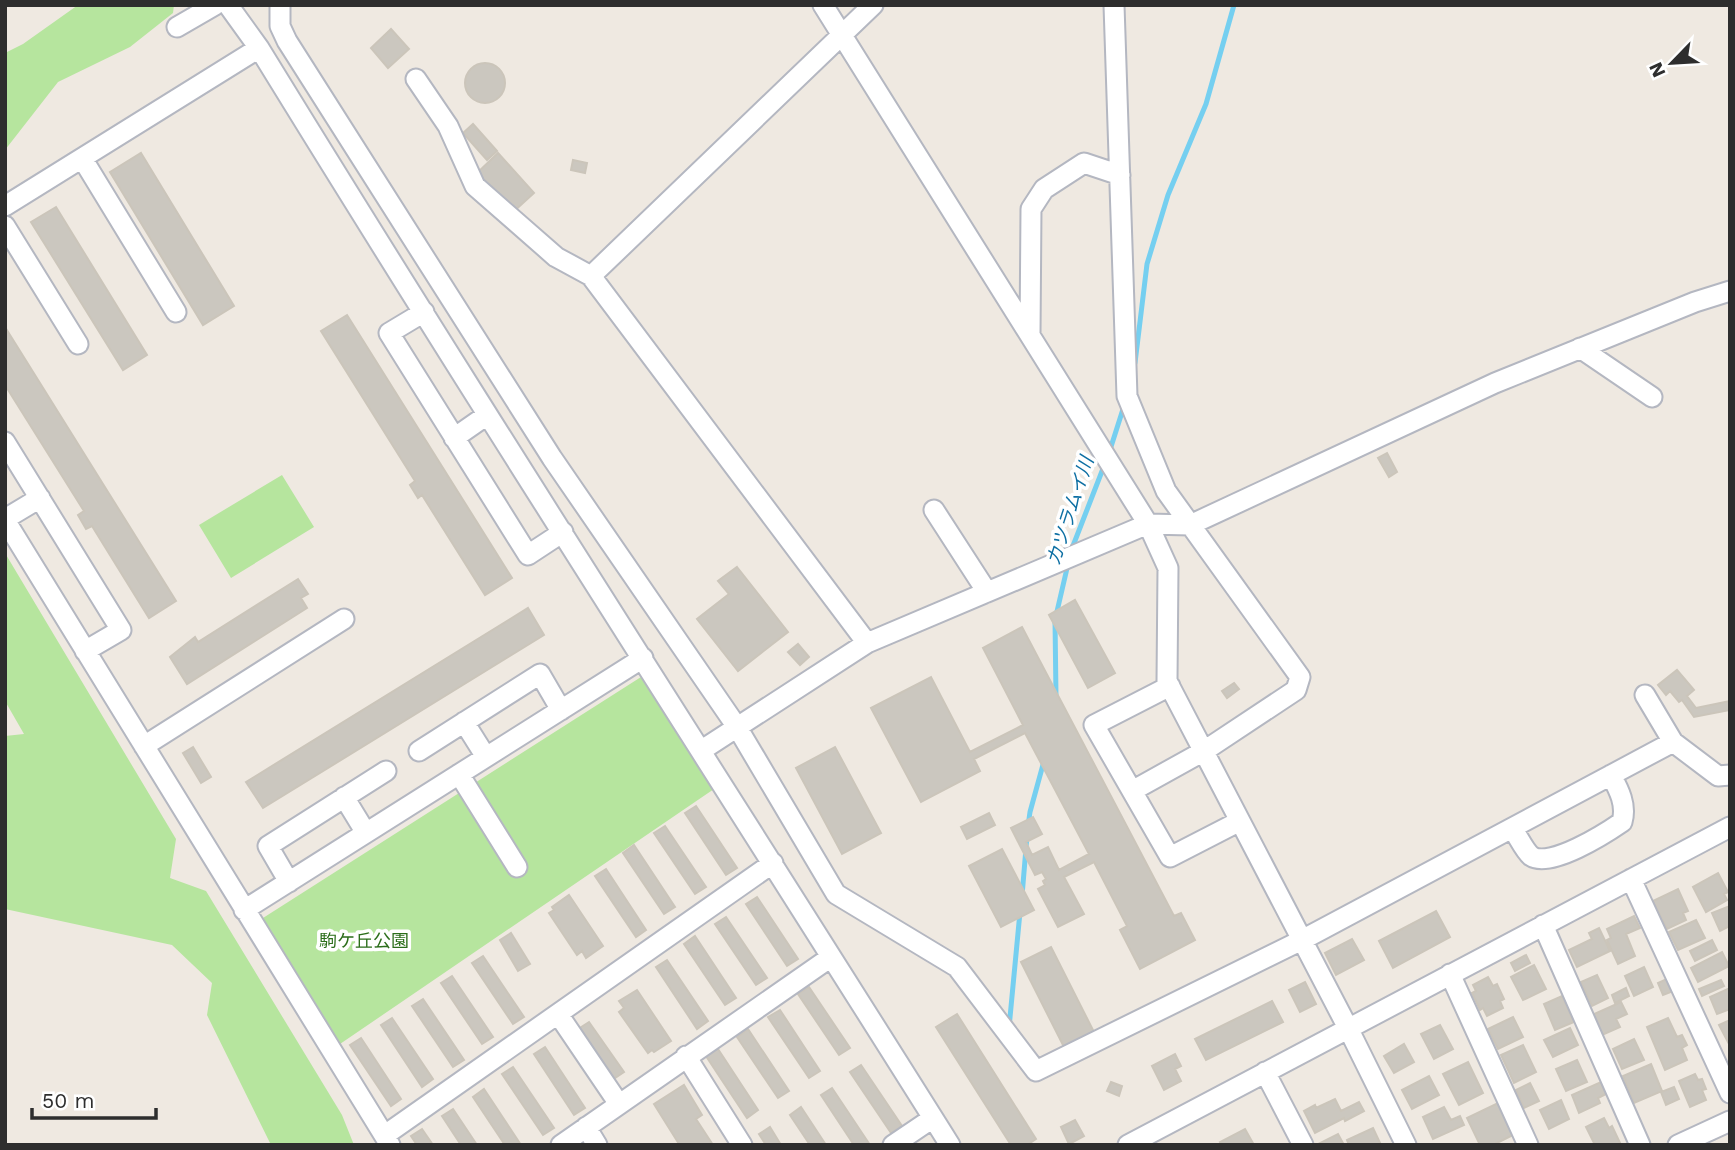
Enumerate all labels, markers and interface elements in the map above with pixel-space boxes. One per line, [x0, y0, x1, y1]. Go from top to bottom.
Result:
north arrow [1637, 28, 1707, 98]
text: N [1644, 59, 1670, 81]
water label: カツラムイ川 [1042, 452, 1099, 568]
park label: 駒ケ丘公園 [319, 930, 409, 951]
scale bar [32, 1076, 156, 1120]
text: 50 m [42, 1088, 94, 1113]

